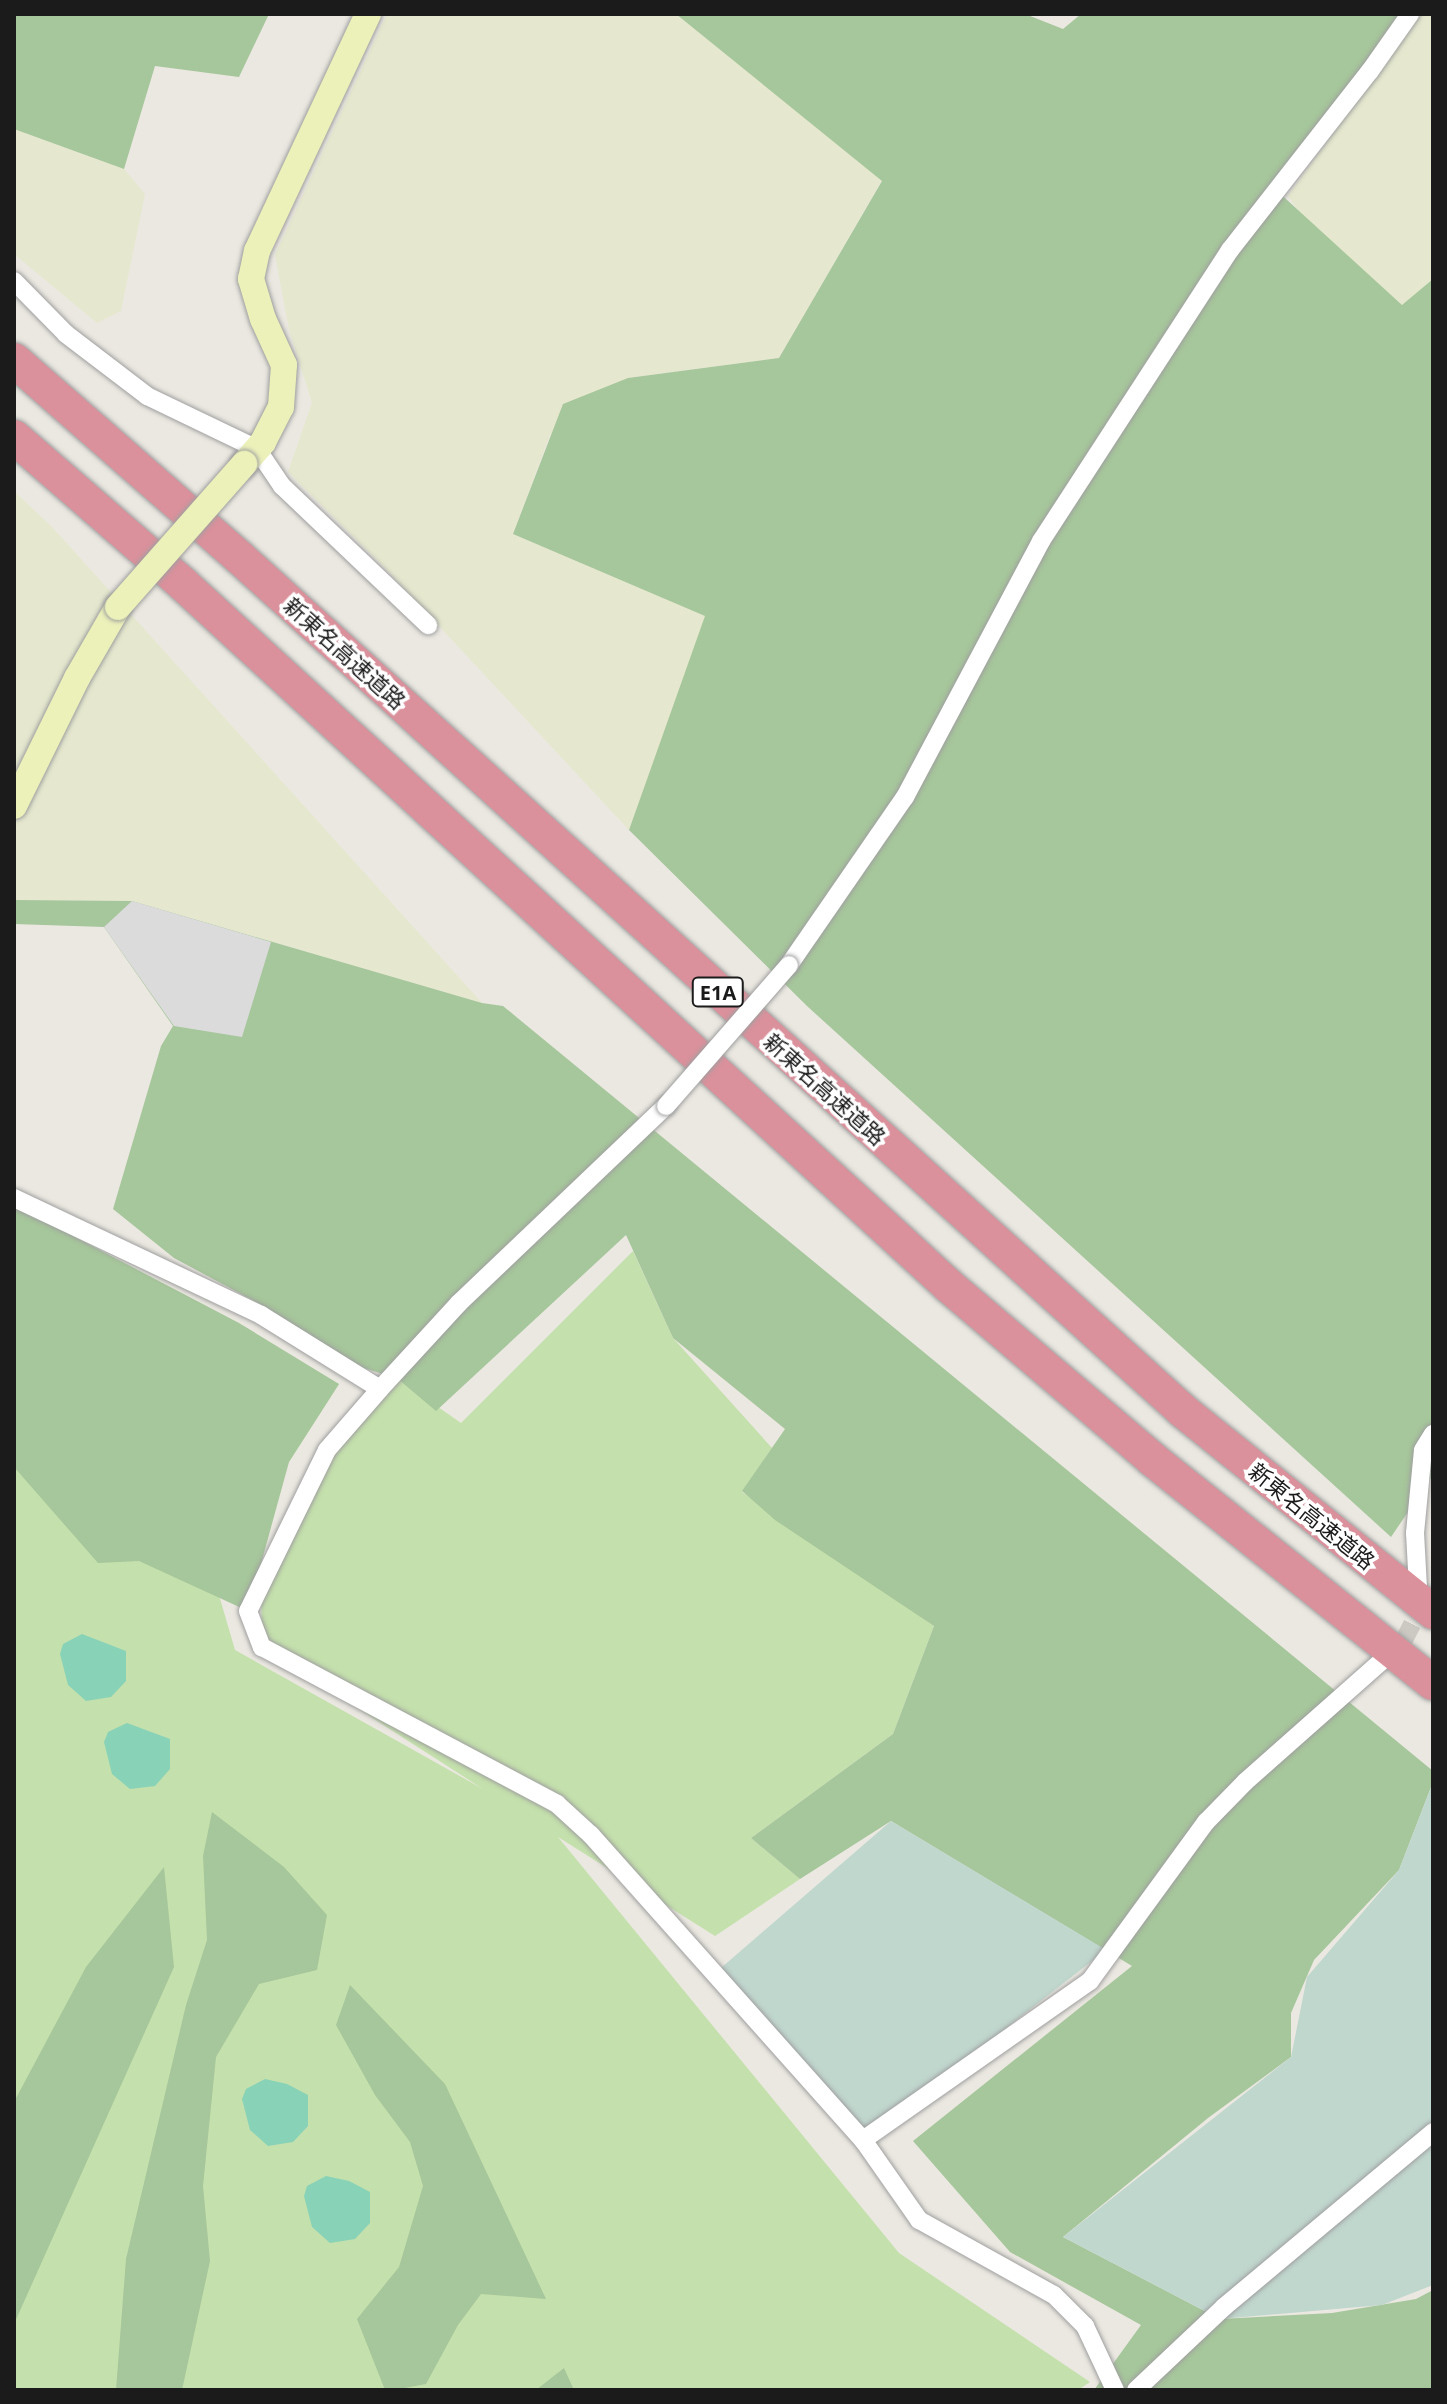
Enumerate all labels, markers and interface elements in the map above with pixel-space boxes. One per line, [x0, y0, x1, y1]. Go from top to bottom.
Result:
street label: 新東名高速道路 [279, 592, 411, 714]
road number: E1A [690, 976, 746, 1008]
street label: 新東名高速道路 [759, 1028, 891, 1150]
street label: 新東名高速道路 [1244, 1457, 1380, 1575]

